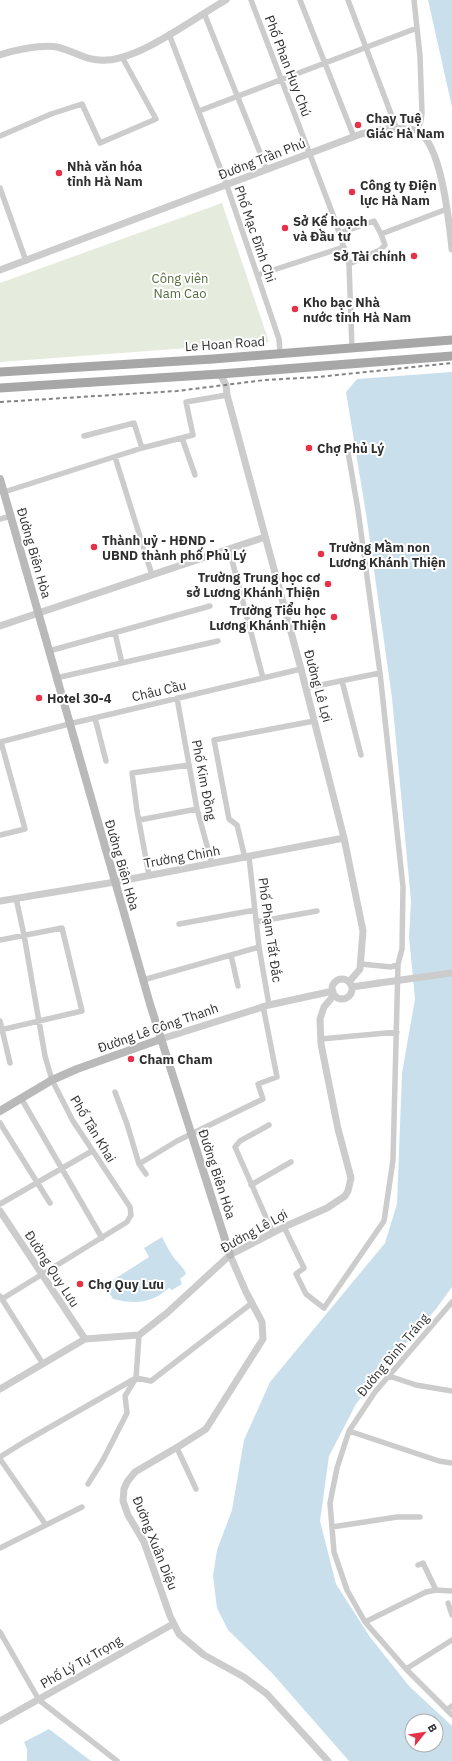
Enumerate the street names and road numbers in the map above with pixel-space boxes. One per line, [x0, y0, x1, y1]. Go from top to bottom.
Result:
street label: Phố Phan Huy Chú [261, 13, 315, 119]
street label: Đường Trần Phú [216, 135, 308, 183]
street label: Phố Mạc Đĩnh Chi [230, 183, 280, 285]
street label: Le Hoan Road [184, 333, 266, 355]
street label: Đường Biên Hòa [13, 506, 55, 600]
street label: Đường Lê Lợi [300, 648, 336, 724]
street label: Châu Cầu [130, 677, 188, 705]
street label: Phố Kim Đồng [188, 738, 220, 822]
street label: Đường Biên Hòa [101, 818, 143, 912]
street label: Trường Chinh [143, 842, 221, 872]
street label: Phố Phạm Tất Đắc [254, 877, 286, 984]
street label: Đường Lê Công Thanh [95, 999, 221, 1057]
street label: Phố Tân Khai [66, 1092, 120, 1166]
street label: Đường Biên Hòa [194, 1127, 240, 1221]
street label: Đường Lê Lợi [217, 1206, 291, 1256]
street label: Đường Quy Lưu [21, 1227, 83, 1311]
street label: Đường Đinh Tráng [353, 1310, 433, 1400]
street label: Đường Xuân Diệu [128, 1494, 182, 1592]
street label: Phố Lý Tự Trọng [37, 1632, 125, 1692]

